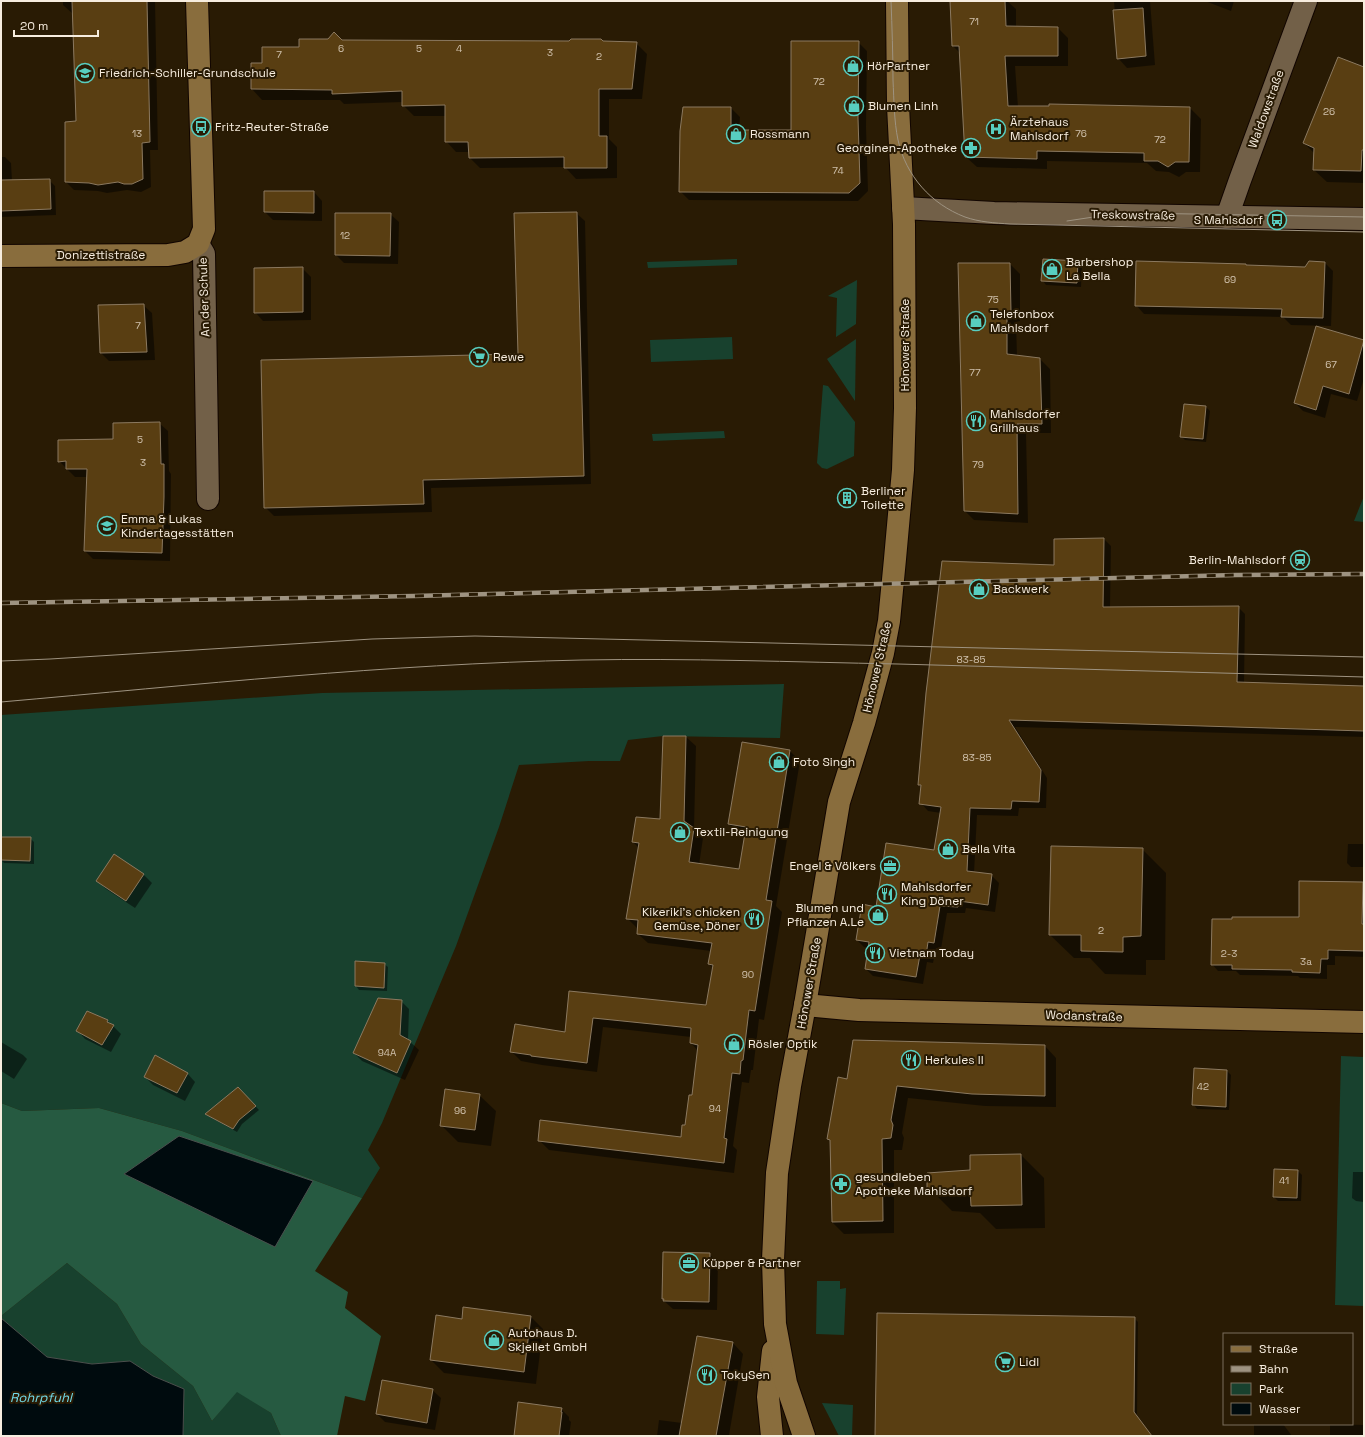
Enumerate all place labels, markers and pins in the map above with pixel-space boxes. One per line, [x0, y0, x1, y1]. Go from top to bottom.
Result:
shop icon: HörPartner [842, 55, 864, 77]
place label: HörPartner [867, 58, 930, 74]
school or university icon: Friedrich-Schiller-Grundschule [74, 62, 96, 84]
place label: Friedrich-Schiller-Grundschule [99, 65, 276, 81]
shop icon: Blumen Linh [843, 95, 865, 117]
place label: Blumen Linh [868, 98, 938, 114]
place label: Ärztehaus Mahlsdorf [1010, 114, 1069, 144]
bus stop icon: Fritz-Reuter-Straße [190, 116, 212, 138]
hospital icon: Ärztehaus Mahlsdorf [985, 118, 1007, 140]
place label: Fritz-Reuter-Straße [215, 119, 329, 135]
shop icon: Rossmann [725, 123, 747, 145]
place label: Rossmann [750, 126, 810, 142]
pharmacy icon: Georginen-Apotheke [960, 137, 982, 159]
place label: Georginen-Apotheke [837, 140, 957, 156]
bus stop icon: S Mahlsdorf [1266, 209, 1288, 231]
place label: S Mahlsdorf [1194, 212, 1263, 228]
place label: Barbershop La Bella [1066, 254, 1134, 284]
shop icon: Barbershop La Bella [1041, 258, 1063, 280]
place label: Telefonbox Mahlsdorf [990, 306, 1054, 336]
shop icon: Telefonbox Mahlsdorf [965, 310, 987, 332]
supermarket icon: Rewe [468, 346, 490, 368]
place label: Rewe [493, 349, 524, 365]
place label: Mahlsdorfer Grillhaus [990, 406, 1061, 436]
restaurant icon: Mahlsdorfer Grillhaus [965, 410, 987, 432]
place label: Berliner Toilette [861, 483, 906, 513]
building icon: Berliner Toilette [836, 487, 858, 509]
place label: Emma & Lukas Kindertagesstätten [121, 511, 234, 541]
school or university icon: Emma & Lukas Kindertagesstätten [96, 515, 118, 537]
station icon: Berlin-Mahlsdorf [1289, 549, 1311, 571]
place label: Berlin-Mahlsdorf [1189, 552, 1286, 568]
shop icon: Backwerk [968, 578, 990, 600]
place label: Backwerk [993, 581, 1049, 597]
shop icon: Foto Singh [768, 751, 790, 773]
place label: Foto Singh [793, 754, 855, 770]
shop icon: Textil-Reinigung [669, 821, 691, 843]
place label: Textil-Reinigung [694, 824, 789, 840]
shop icon: Bella Vita [937, 838, 959, 860]
place label: Bella Vita [962, 841, 1016, 857]
office icon: Engel & Völkers [879, 855, 901, 877]
place label: Engel & Völkers [790, 858, 876, 874]
place label: Mahlsdorfer King Döner [901, 879, 972, 909]
restaurant icon: Mahlsdorfer King Döner [876, 883, 898, 905]
place label: Blumen und Pflanzen A.Le [787, 900, 864, 930]
place label: Kikeriki’s chicken Gemüse, Döner [642, 904, 740, 934]
shop icon: Blumen und Pflanzen A.Le [867, 904, 889, 926]
restaurant icon: Kikeriki’s chicken Gemüse, Döner [743, 908, 765, 930]
restaurant icon: Vietnam Today [864, 942, 886, 964]
place label: Vietnam Today [889, 945, 974, 961]
shop icon: Rösler Optik [723, 1033, 745, 1055]
place label: Rösler Optik [748, 1036, 818, 1052]
restaurant icon: Herkules II [900, 1049, 922, 1071]
place label: Herkules II [925, 1052, 984, 1068]
place label: gesundleben Apotheke Mahlsdorf [855, 1169, 973, 1199]
pharmacy icon: gesundleben Apotheke Mahlsdorf [830, 1173, 852, 1195]
office icon: Küpper & Partner [678, 1252, 700, 1274]
place label: Küpper & Partner [703, 1255, 802, 1271]
place label: Autohaus D. Skjellet GmbH [508, 1325, 587, 1355]
shop icon: Autohaus D. Skjellet GmbH [483, 1329, 505, 1351]
supermarket icon: Lidl [994, 1351, 1016, 1373]
place label: Lidl [1019, 1354, 1039, 1370]
restaurant icon: TokySen [696, 1364, 718, 1386]
place label: TokySen [721, 1367, 770, 1383]

